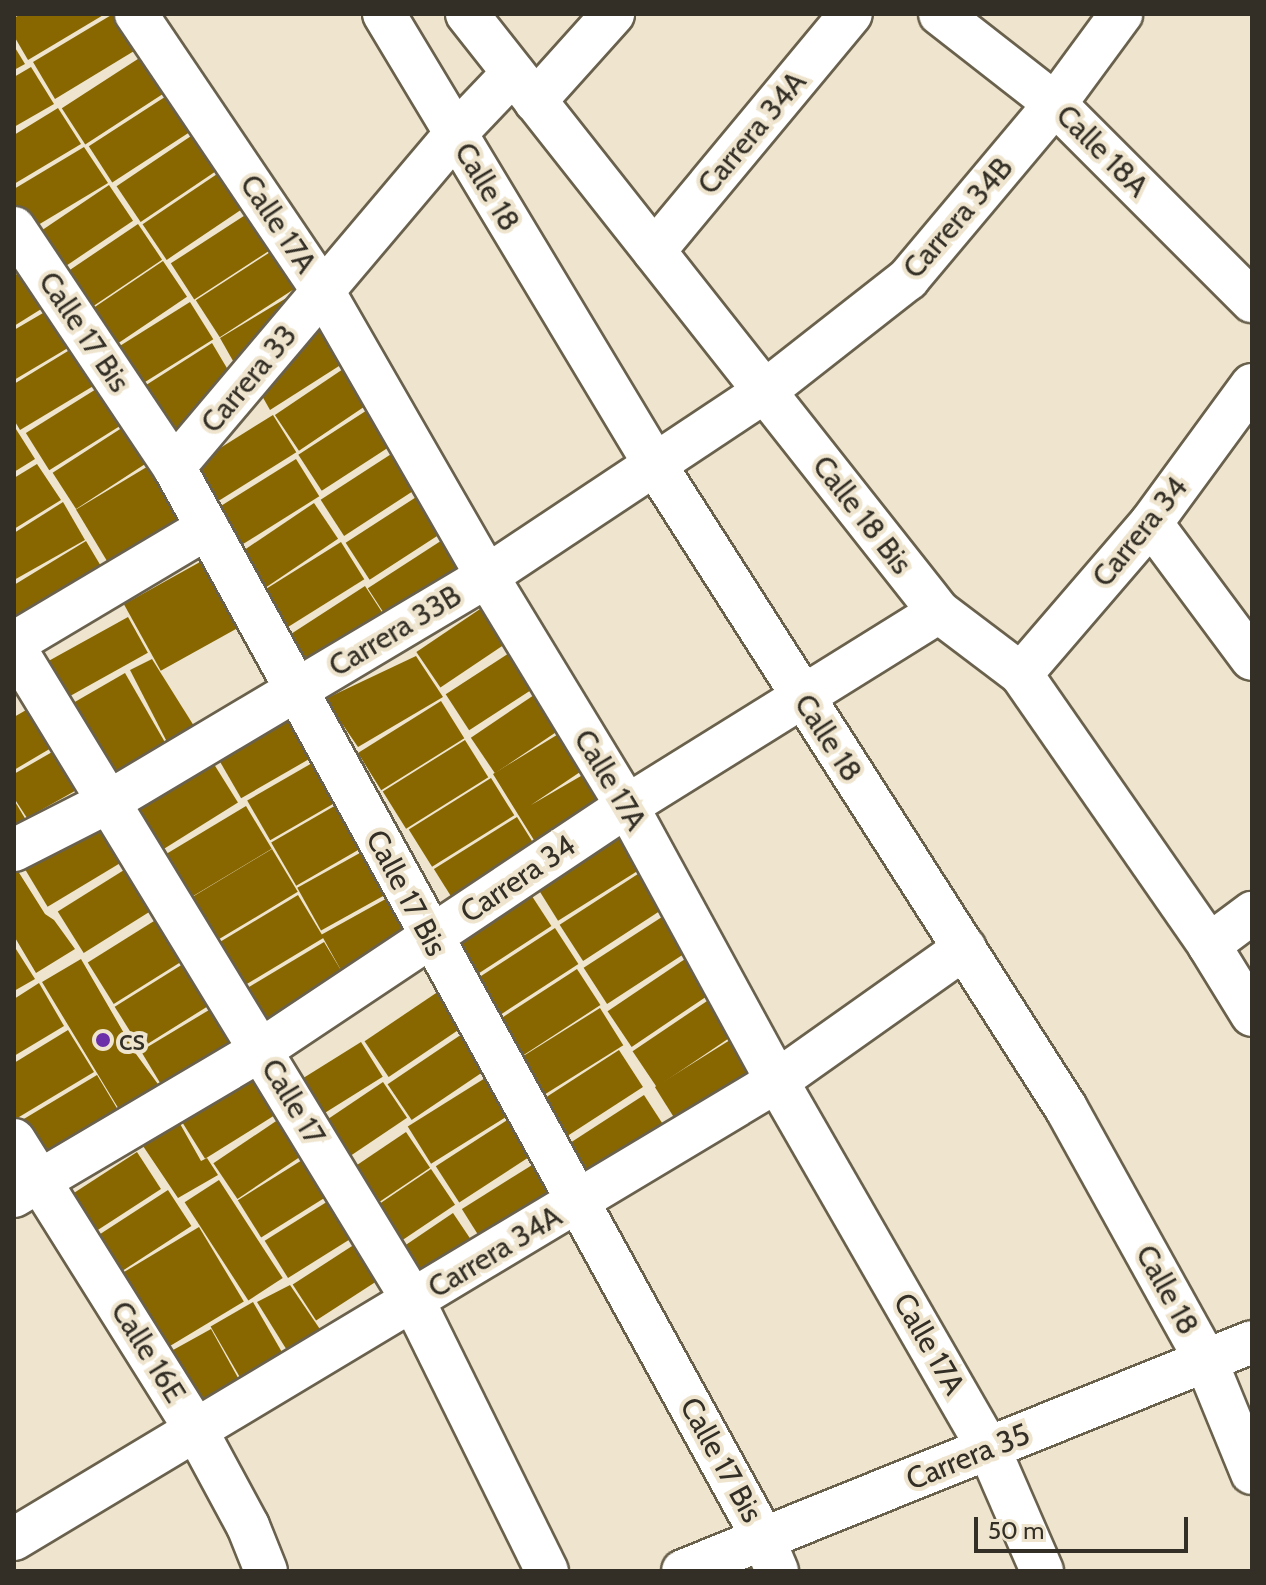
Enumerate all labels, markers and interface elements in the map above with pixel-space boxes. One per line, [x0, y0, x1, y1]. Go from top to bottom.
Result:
street label: Carrera 34A [690, 64, 814, 202]
street label: Calle 18A [1048, 97, 1156, 205]
street label: Calle 18 [447, 136, 527, 238]
street label: Carrera 34B [896, 150, 1020, 286]
street label: Calle 17A [232, 168, 324, 280]
street label: Calle 17 Bis [31, 265, 137, 399]
street label: Carrera 33 [194, 318, 304, 440]
street label: Calle 18 Bis [805, 449, 919, 581]
street label: Carrera 34 [1085, 470, 1195, 594]
street label: Carrera 33B [322, 578, 468, 684]
street label: Calle 18 [786, 688, 870, 788]
street label: Calle 17A [566, 723, 654, 837]
street label: Calle 17 Bis [358, 824, 454, 962]
street label: Carrera 34 [454, 828, 582, 930]
place label: cs [119, 1022, 145, 1058]
marker: cs [94, 1031, 112, 1049]
street label: Calle 17 [253, 1052, 333, 1152]
street label: Carrera 34A [422, 1198, 568, 1306]
street label: Calle 18 [1128, 1239, 1206, 1341]
street label: Calle 17A [886, 1287, 972, 1401]
street label: Calle 16E [103, 1295, 193, 1409]
street label: Calle 17 Bis [672, 1391, 770, 1529]
street label: Carrera 35 [901, 1416, 1035, 1498]
scale bar [978, 1501, 1192, 1551]
text: 50 m [988, 1516, 1044, 1545]

